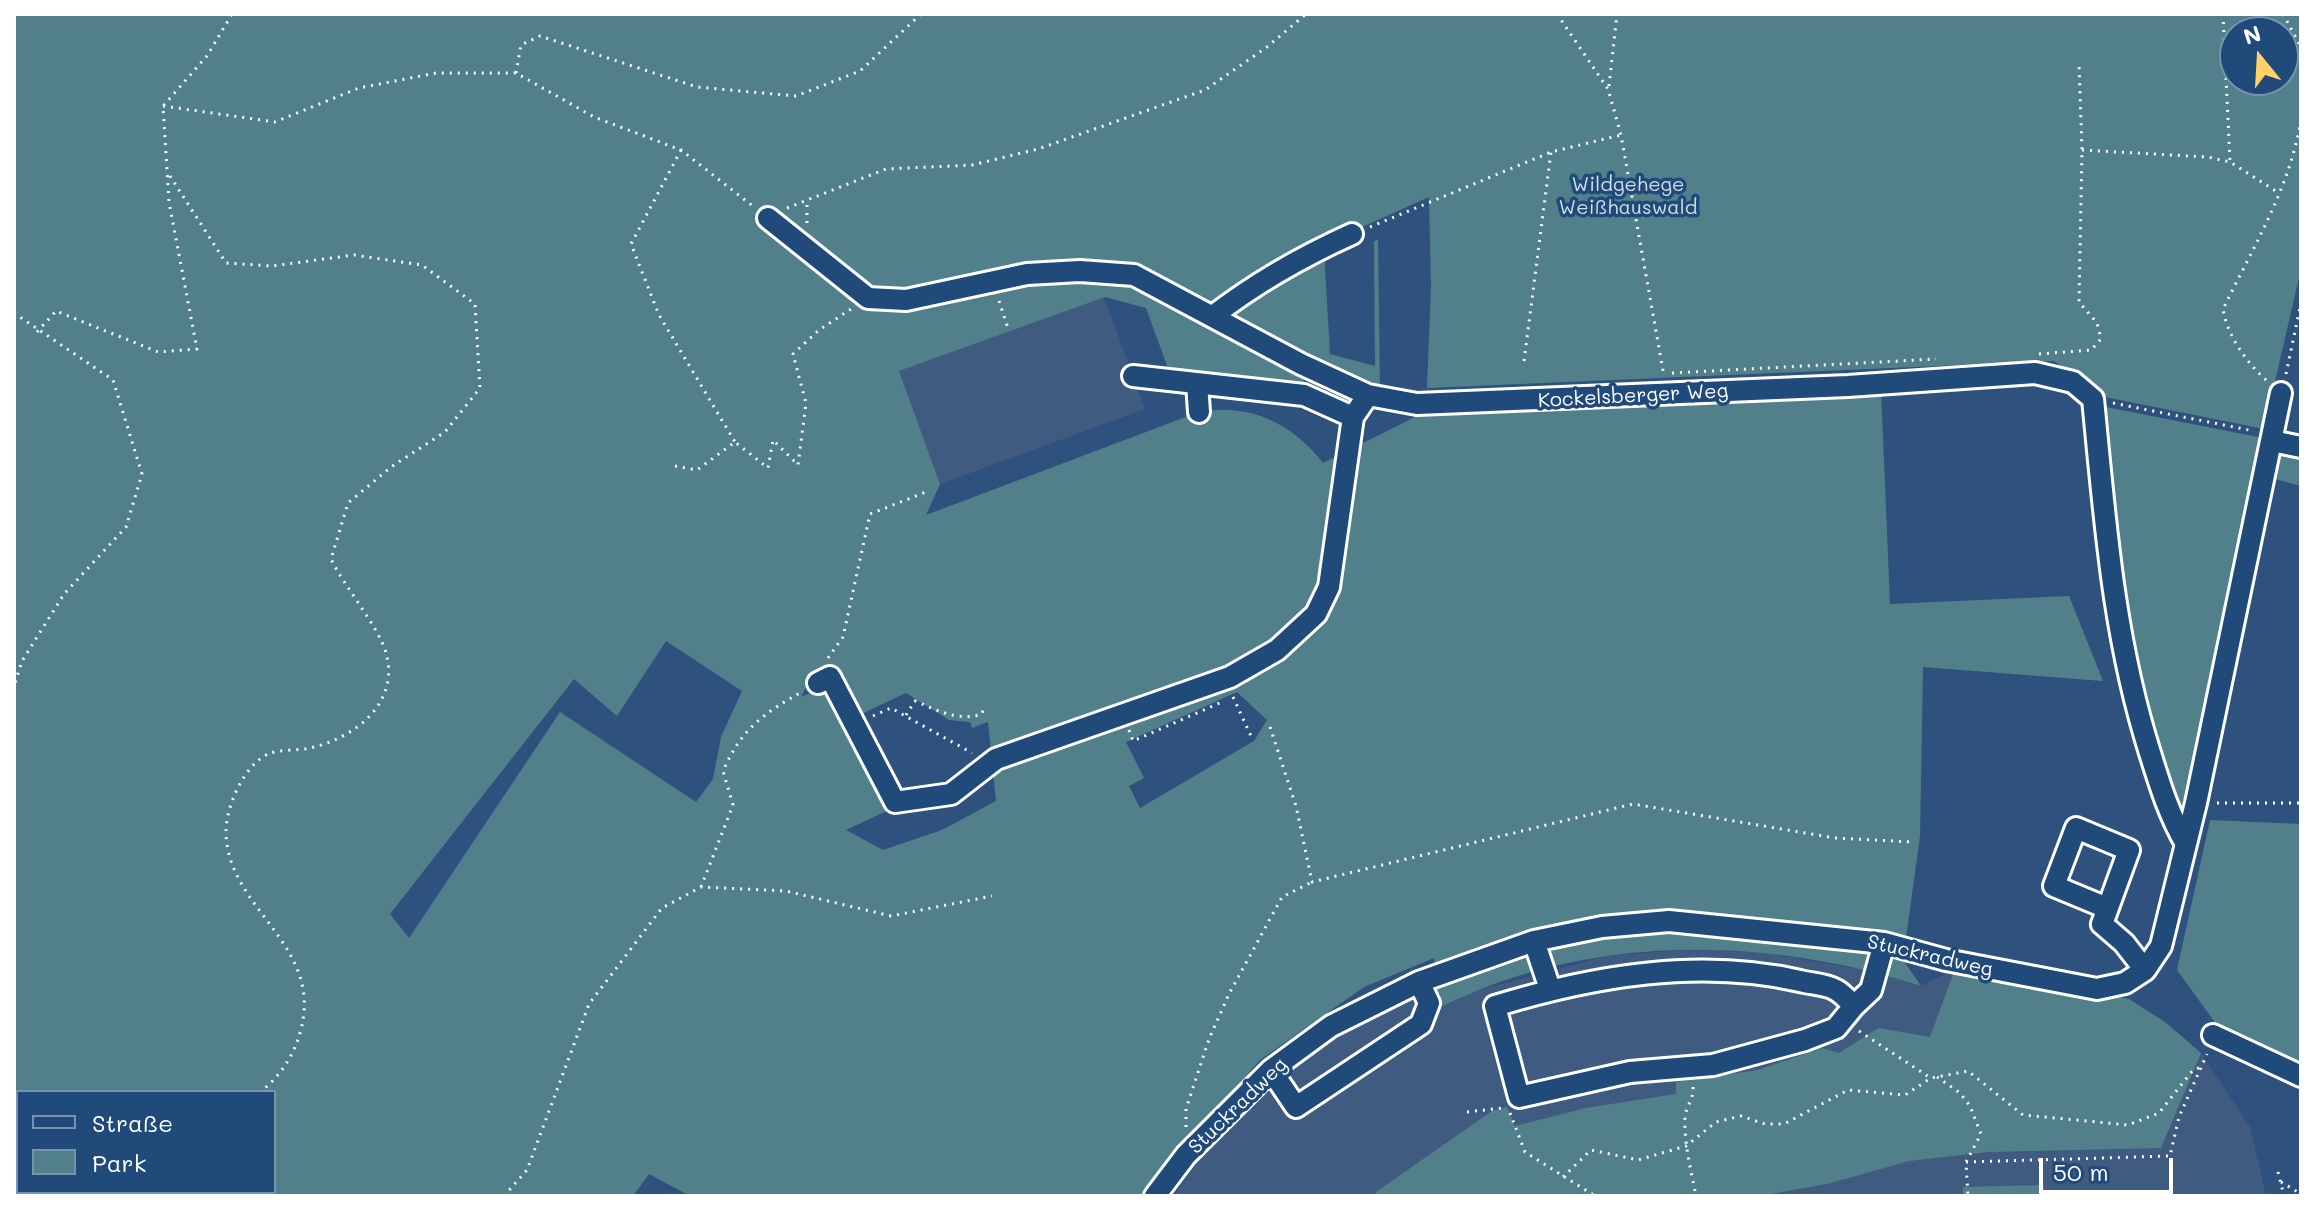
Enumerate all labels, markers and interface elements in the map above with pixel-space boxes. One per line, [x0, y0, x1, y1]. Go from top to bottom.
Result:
north arrow [2219, 16, 2299, 96]
text: N [2240, 18, 2264, 51]
park label: Wildgehege Weißhauswald [1559, 173, 1697, 220]
street label: Kockelsberger Weg [1537, 379, 1729, 413]
street label: Stuckradweg [1865, 930, 1995, 982]
street label: Stuckradweg [1184, 1053, 1292, 1159]
legend [16, 1090, 276, 1194]
text: Straße [92, 1107, 173, 1138]
scale bar [2043, 1142, 2177, 1192]
text: Park [92, 1147, 146, 1178]
text: 50 m [2053, 1156, 2109, 1187]

